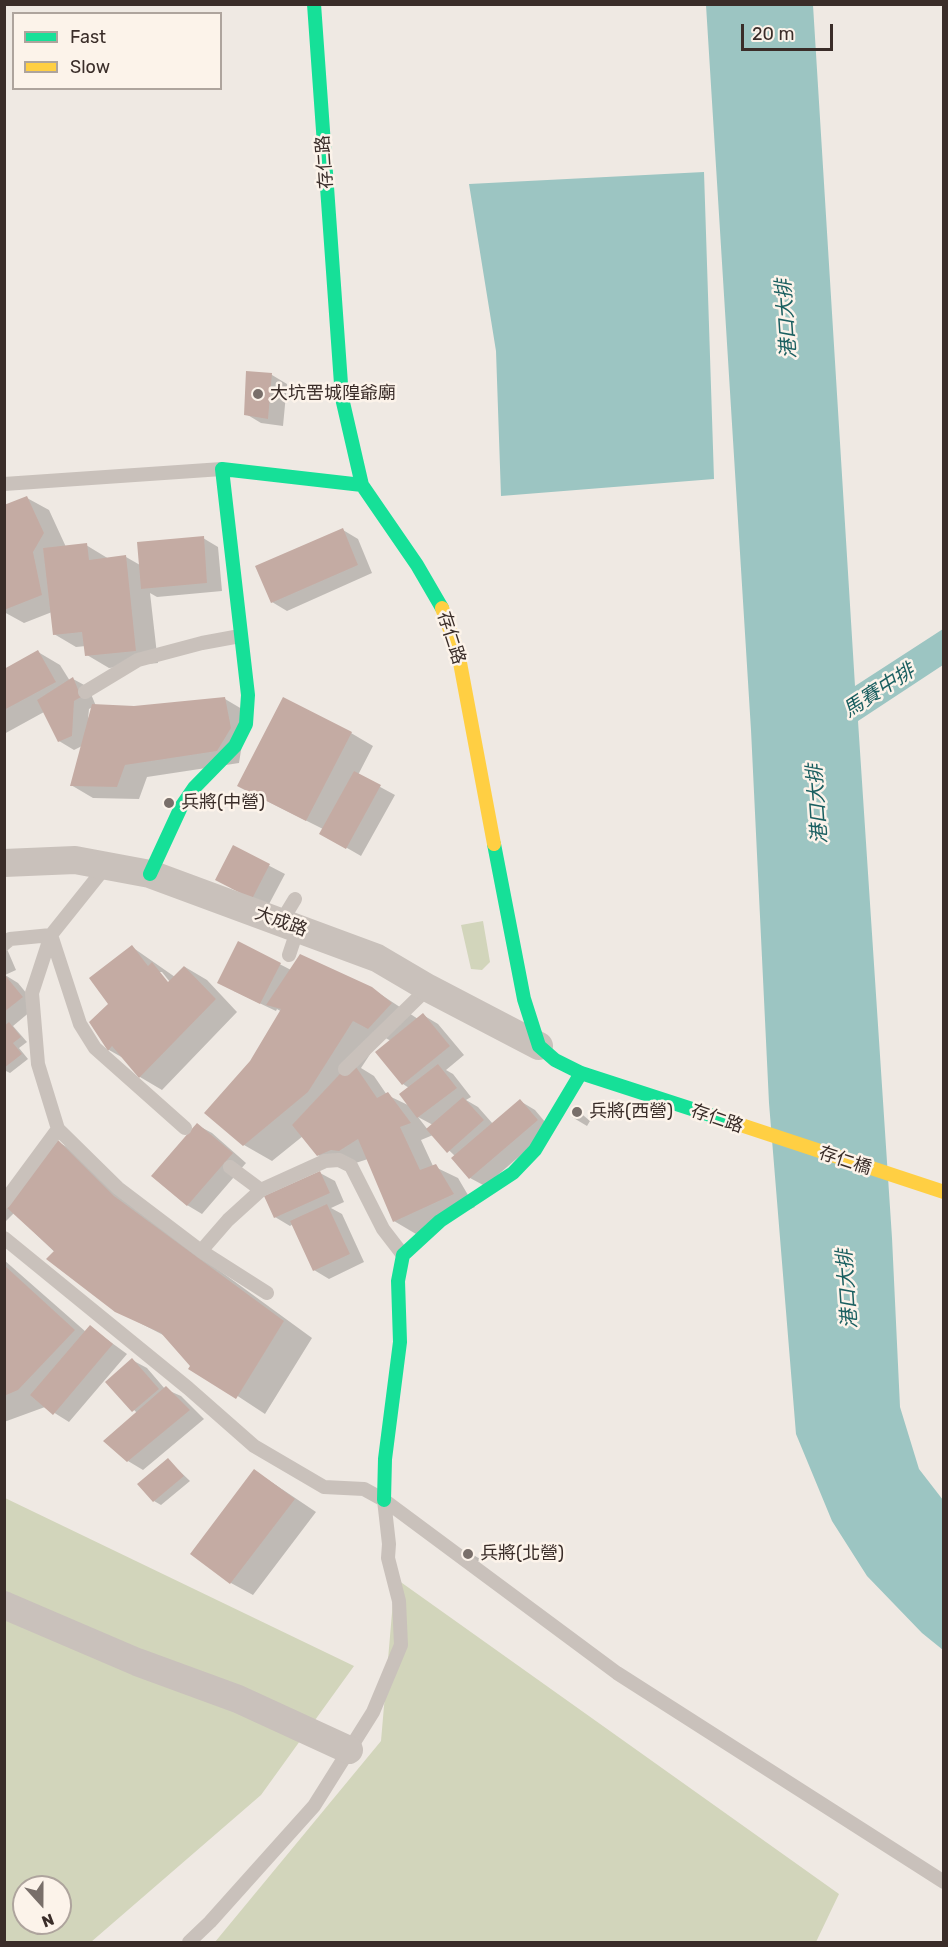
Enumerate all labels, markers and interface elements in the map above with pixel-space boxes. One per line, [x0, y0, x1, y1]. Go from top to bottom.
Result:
legend [12, 12, 222, 90]
scale bar [744, 12, 836, 50]
text: 20 m [752, 23, 794, 45]
text: Fast [70, 26, 106, 48]
text: Slow [70, 56, 110, 78]
street label: 存仁路 [312, 134, 338, 190]
water label: 港口大排 [772, 278, 802, 360]
place label: 大坑罟城隍爺廟 [270, 383, 396, 405]
marker: 大坑罟城隍爺廟 [251, 387, 265, 401]
street label: 存仁路 [432, 609, 470, 667]
water label: 馬賽中排 [839, 659, 919, 723]
water label: 港口大排 [803, 763, 833, 845]
place label: 兵將(中營) [181, 792, 265, 814]
marker: 兵將(中營) [162, 796, 176, 810]
street label: 大成路 [252, 903, 310, 941]
street label: 存仁路 [688, 1100, 746, 1138]
place label: 兵將(西營) [589, 1101, 673, 1123]
marker: 兵將(西營) [570, 1105, 584, 1119]
street label: 存仁橋 [816, 1142, 874, 1180]
water label: 港口大排 [833, 1248, 863, 1330]
place label: 兵將(北營) [480, 1543, 564, 1565]
marker: 兵將(北營) [461, 1547, 475, 1561]
north arrow [12, 1875, 72, 1935]
text: N [39, 1909, 57, 1931]

